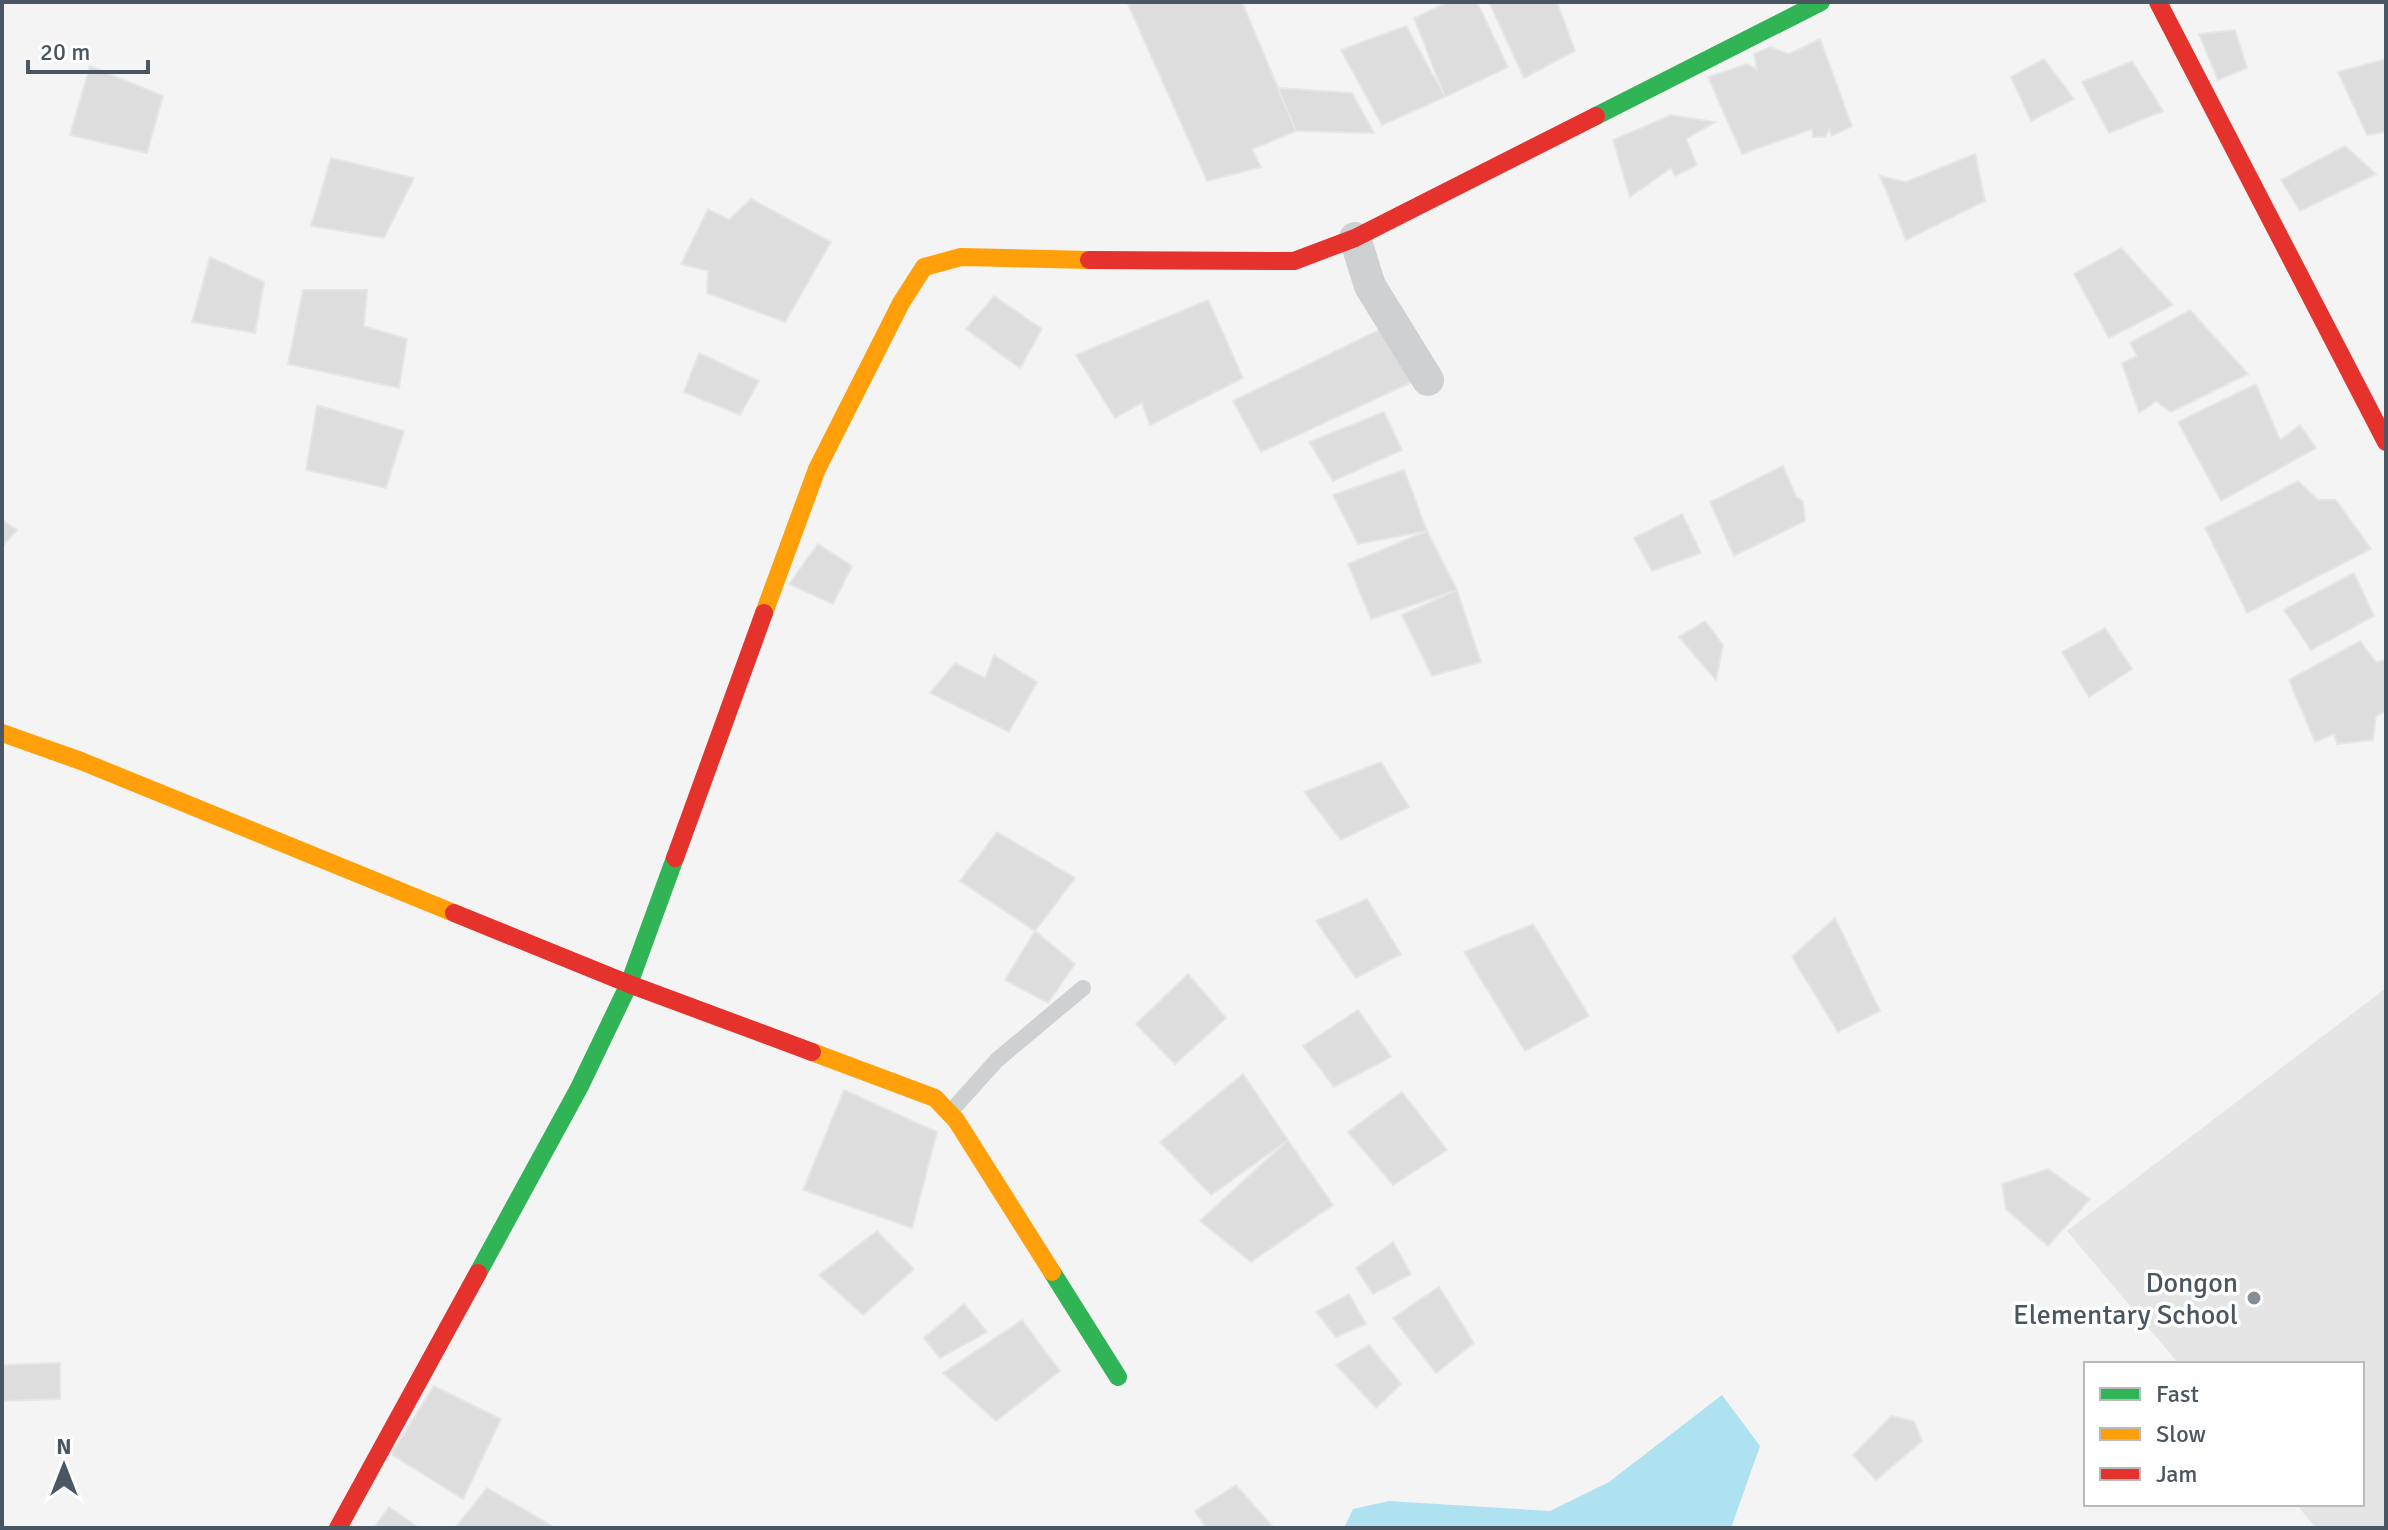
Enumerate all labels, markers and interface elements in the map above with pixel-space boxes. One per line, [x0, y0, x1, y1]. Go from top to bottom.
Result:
scale bar [28, 24, 148, 74]
text: 20 m [40, 37, 90, 67]
place label: Dongon Elementary School [2013, 1266, 2238, 1332]
marker: Dongon Elementary School [2245, 1289, 2263, 1307]
legend [2084, 1362, 2364, 1506]
text: Fast [2156, 1379, 2199, 1409]
text: Slow [2156, 1419, 2206, 1449]
north arrow [24, 1426, 104, 1506]
text: N [56, 1433, 72, 1460]
text: Jam [2156, 1459, 2197, 1489]

